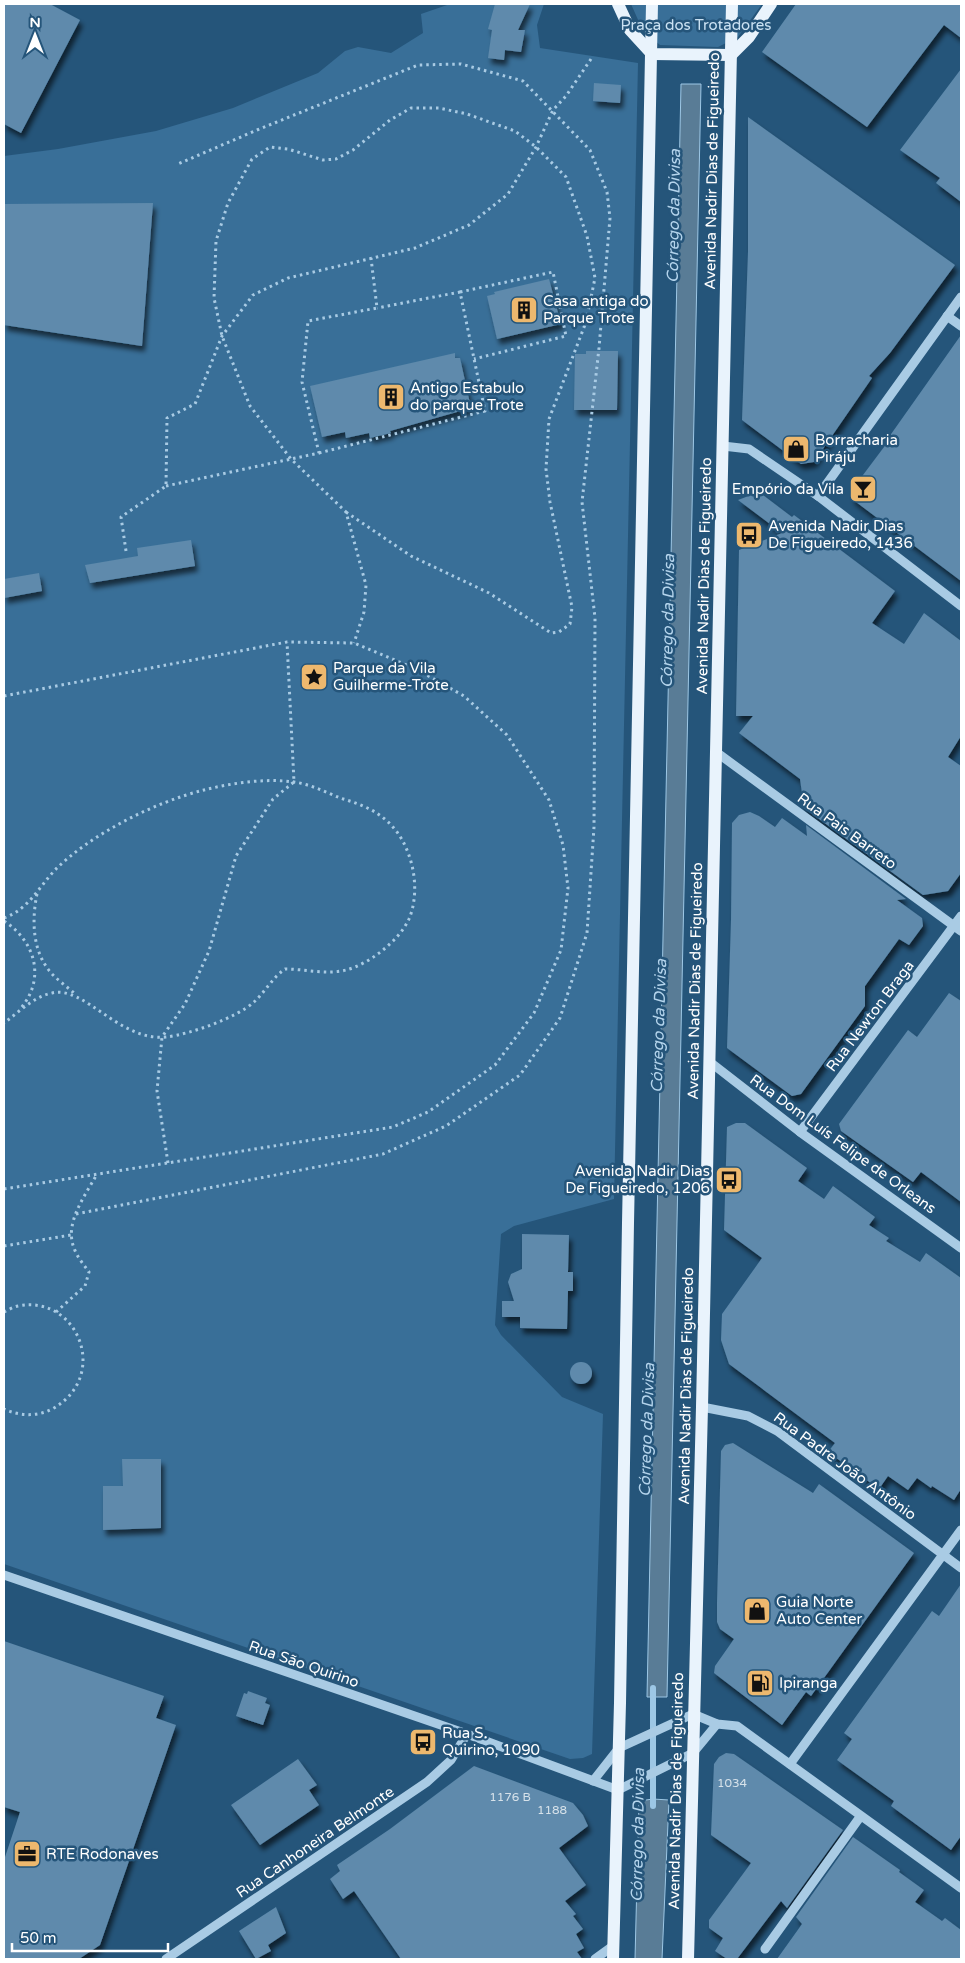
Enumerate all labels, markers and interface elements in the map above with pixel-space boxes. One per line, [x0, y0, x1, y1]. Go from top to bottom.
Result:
north arrow [10, 10, 60, 60]
text: N [29, 14, 41, 31]
park label: Praça dos Trotadores [621, 16, 771, 34]
street label: Avenida Nadir Dias de Figueiredo [701, 52, 723, 290]
water label: Córrego da Divisa [663, 148, 685, 283]
place label: Casa antiga do Parque Trote [543, 292, 649, 327]
building icon: Casa antiga do Parque Trote [509, 295, 539, 325]
place label: Antigo Estabulo do parque Trote [410, 379, 524, 414]
building icon: Antigo Estabulo do parque Trote [376, 382, 406, 412]
place label: Borracharia Piráju [815, 431, 898, 466]
shop icon: Borracharia Piráju [781, 434, 811, 464]
street label: Avenida Nadir Dias de Figueiredo [693, 457, 715, 695]
bar icon: Empório da Vila [848, 474, 878, 504]
place label: Empório da Vila [732, 480, 844, 498]
place label: Avenida Nadir Dias De Figueiredo, 1436 [768, 517, 913, 552]
bus stop icon: Avenida Nadir Dias De Figueiredo, 1436 [734, 520, 764, 550]
water label: Córrego da Divisa [657, 553, 679, 688]
place label: Parque da Vila Guilherme-Trote [333, 659, 449, 694]
place icon: Parque da Vila Guilherme-Trote [299, 662, 329, 692]
street label: Rua Pais Barreto [794, 789, 900, 873]
street label: Avenida Nadir Dias de Figueiredo [684, 862, 706, 1100]
street label: Rua Newton Braga [822, 957, 918, 1075]
water label: Córrego da Divisa [647, 958, 671, 1093]
street label: Rua Dom Luís Felipe de Orleans [746, 1070, 940, 1218]
place label: Avenida Nadir Dias De Figueiredo, 1206 [565, 1162, 710, 1197]
bus stop icon: Avenida Nadir Dias De Figueiredo, 1206 [714, 1165, 744, 1195]
street label: Avenida Nadir Dias de Figueiredo [675, 1267, 697, 1505]
water label: Córrego da Divisa [635, 1362, 659, 1497]
street label: Rua Padre João Antônio [770, 1408, 920, 1524]
place label: Guia Norte Auto Center [776, 1593, 863, 1628]
shop icon: Guia Norte Auto Center [742, 1596, 772, 1626]
street label: Rua São Quirino [246, 1637, 362, 1691]
fuel station icon: Ipiranga [745, 1668, 775, 1698]
street label: Avenida Nadir Dias de Figueiredo [665, 1672, 687, 1910]
place label: Ipiranga [779, 1674, 838, 1692]
place label: Rua S. Quirino, 1090 [442, 1724, 540, 1759]
bus stop icon: Rua S. Quirino, 1090 [408, 1727, 438, 1757]
water label: Córrego da Divisa [627, 1767, 649, 1902]
house number: 1034 [717, 1776, 748, 1790]
street label: Rua Canhoneira Belmonte [233, 1782, 397, 1902]
house number: 1176 B [489, 1790, 531, 1804]
house number: 1188 [537, 1803, 567, 1817]
office icon: RTE Rodonaves [12, 1839, 42, 1869]
place label: RTE Rodonaves [46, 1845, 159, 1863]
scale bar [12, 1920, 169, 1952]
text: 50 m [20, 1929, 57, 1947]

